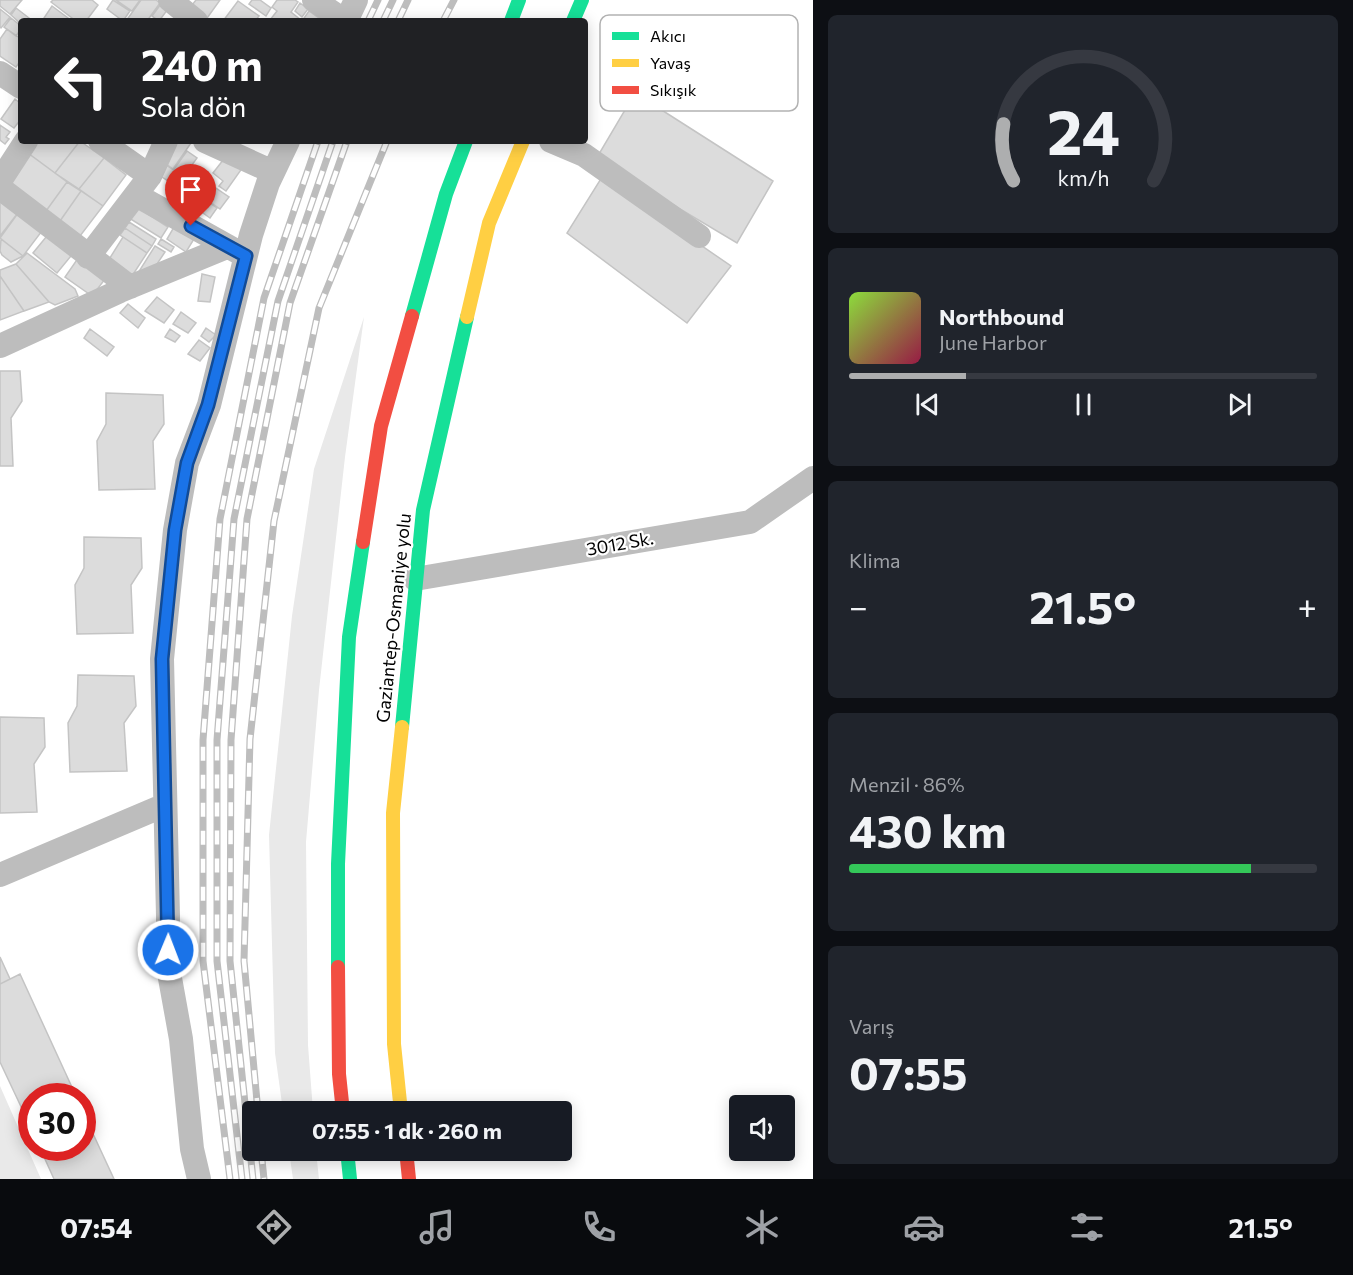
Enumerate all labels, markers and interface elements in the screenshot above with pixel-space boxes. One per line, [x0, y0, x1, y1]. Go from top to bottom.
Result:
legend [600, 15, 798, 111]
text: Akıcı [650, 26, 686, 45]
text: 240 m [141, 38, 263, 90]
icon: left [42, 42, 120, 120]
text: Yavaş [650, 53, 691, 72]
text: Sıkışık [650, 80, 697, 99]
text: Sola dön [141, 90, 246, 123]
text: 24 [1047, 92, 1119, 168]
pin [165, 164, 216, 226]
text: km/h [1057, 164, 1109, 190]
icon: arrive [174, 173, 207, 206]
text: Northbound [939, 303, 1064, 330]
text: June Harbor [939, 330, 1047, 354]
icon: previous [911, 388, 944, 421]
icon: pause [1067, 388, 1100, 421]
icon: next [1223, 388, 1256, 421]
street label: Gaziantep-Osmaniye yolu [371, 512, 415, 724]
street label: 3012 Sk. [585, 526, 655, 560]
text: Klima [849, 548, 901, 572]
text: 21.5° [1029, 578, 1136, 633]
text: − [849, 585, 868, 626]
text: + [1298, 585, 1317, 626]
text: Menzil · 86% [849, 772, 965, 796]
text: 430 km [849, 802, 1006, 857]
position arrow [136, 918, 200, 982]
text: Varış [849, 1014, 894, 1038]
text: 07:55 [849, 1044, 968, 1099]
speed limit sign: 30 [18, 1083, 96, 1161]
map controls [729, 1095, 795, 1161]
button: sound [729, 1095, 795, 1161]
text: 07:55 · 1 dk · 260 m [312, 1117, 502, 1144]
icon: directions [253, 1206, 295, 1248]
icon: music [416, 1206, 458, 1248]
icon: phone [578, 1206, 620, 1248]
icon: climate [741, 1206, 783, 1248]
icon: car [903, 1206, 945, 1248]
icon: filters [1066, 1206, 1108, 1248]
text: 07:54 [60, 1211, 132, 1244]
text: 21.5° [1229, 1211, 1293, 1244]

